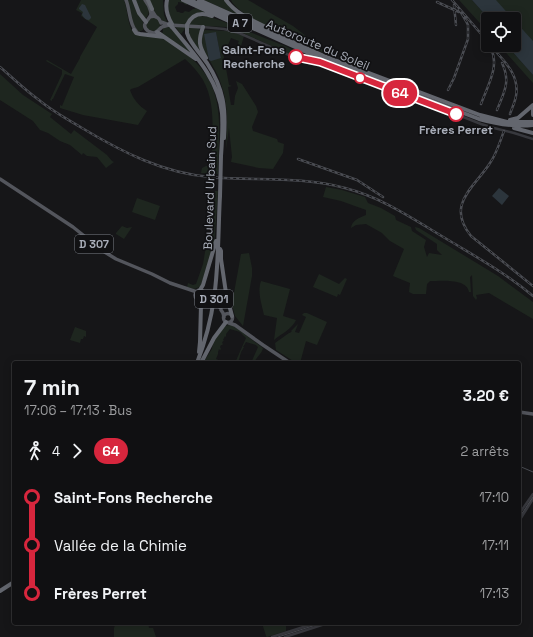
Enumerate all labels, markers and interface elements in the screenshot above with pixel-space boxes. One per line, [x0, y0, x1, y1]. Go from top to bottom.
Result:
map controls [481, 12, 521, 52]
button: locate [481, 12, 521, 52]
road number: A 7 [228, 14, 252, 32]
street label: Autoroute du Soleil [264, 16, 372, 74]
place label: Saint-Fons Recherche [223, 42, 285, 72]
marker: Saint-Fons Recherche [288, 49, 304, 65]
unlabelled marker [354, 72, 366, 84]
line badge: 64 [382, 80, 418, 106]
text: 64 [391, 84, 409, 102]
marker: Frères Perret [448, 106, 464, 122]
place label: Frères Perret [419, 122, 493, 138]
street label: Boulevard Urbain Sud [200, 126, 220, 250]
road number: D 307 [75, 235, 113, 253]
road number: D 301 [195, 290, 233, 308]
text: 7 min [24, 373, 80, 401]
text: 3.20 € [463, 386, 509, 405]
text: 17:06 – 17:13 · Bus [24, 402, 132, 419]
icon: walk [24, 440, 46, 462]
icon: forward [66, 440, 88, 462]
text: 64 [102, 442, 120, 460]
text: 4 [52, 443, 60, 460]
text: 2 arrêts [461, 443, 509, 460]
text: Saint-Fons Recherche [54, 488, 213, 507]
text: 17:10 [479, 489, 509, 506]
text: Vallée de la Chimie [54, 536, 187, 555]
text: 17:11 [482, 537, 509, 554]
text: Frères Perret [54, 584, 147, 603]
text: 17:13 [480, 585, 509, 602]

